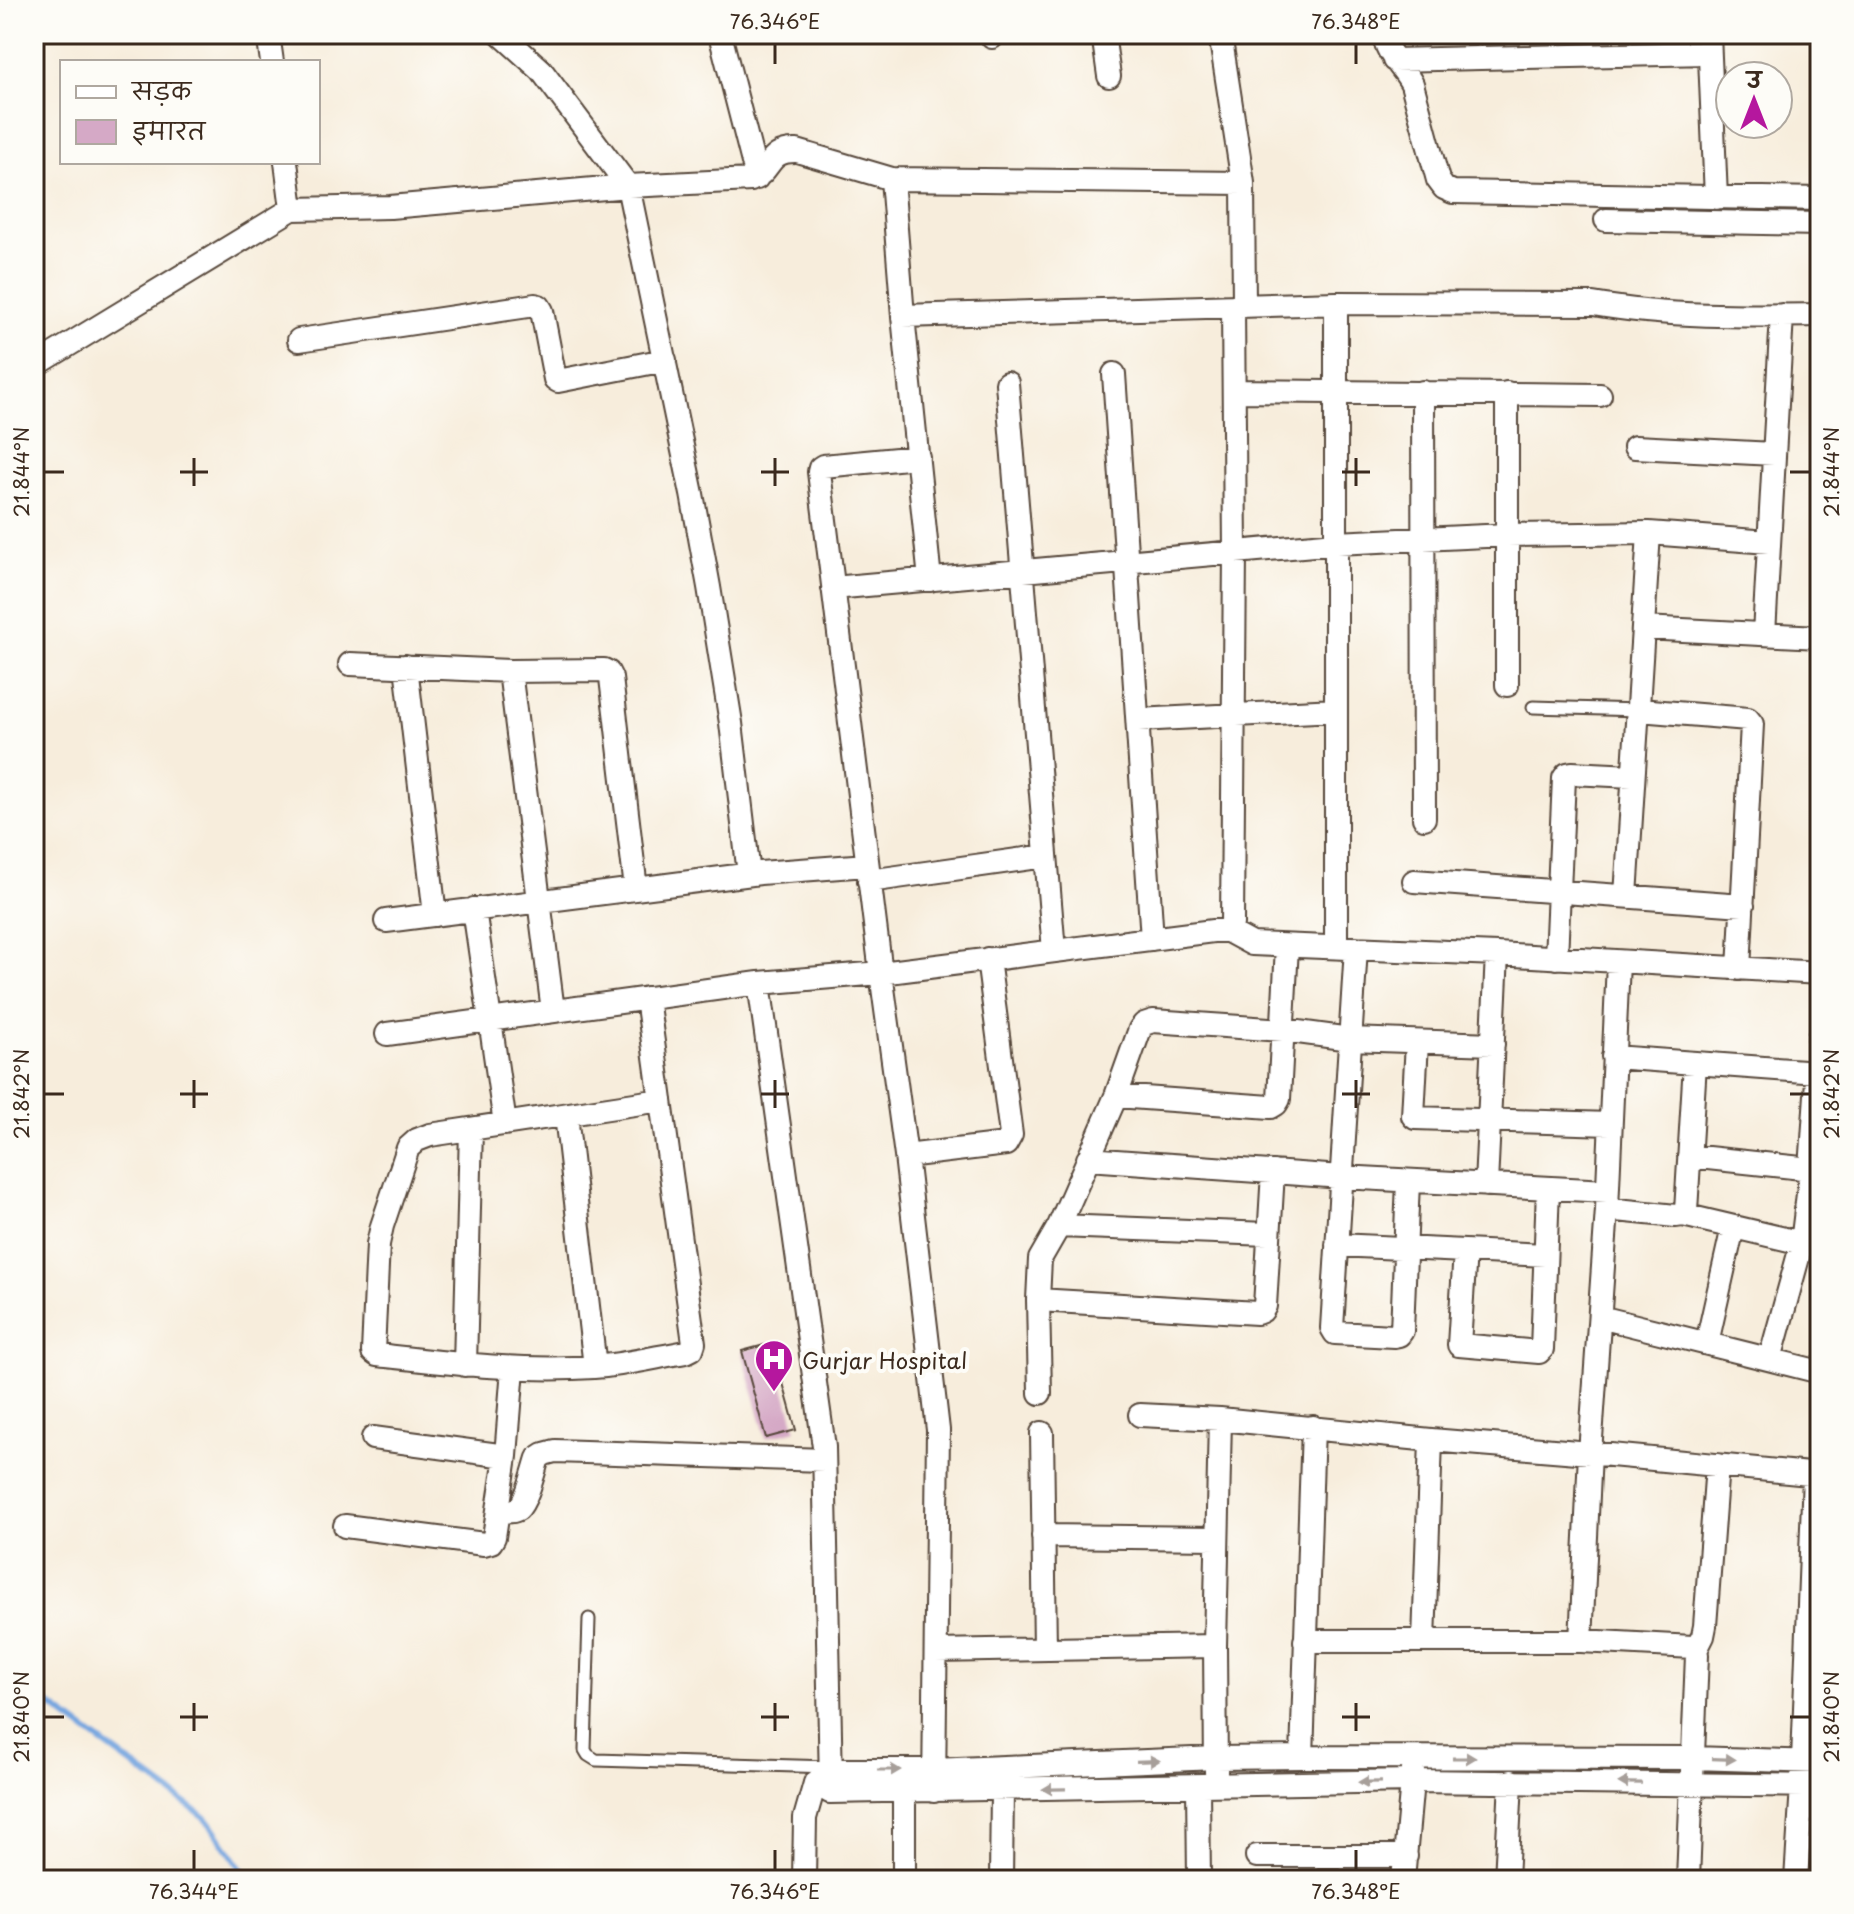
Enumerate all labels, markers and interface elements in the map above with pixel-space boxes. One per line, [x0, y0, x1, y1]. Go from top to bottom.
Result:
text: 76.346°E [730, 6, 820, 36]
text: 76.348°E [1311, 6, 1401, 36]
legend [60, 60, 320, 164]
north arrow [1714, 60, 1794, 140]
text: उ [1745, 62, 1764, 95]
text: सड़क [130, 72, 193, 108]
text: इमारत [132, 112, 207, 148]
text: 21.844°N [6, 427, 36, 517]
text: 21.844°N [1816, 427, 1846, 517]
text: 21.842°N [6, 1049, 36, 1139]
text: 21.842°N [1816, 1049, 1846, 1139]
hospital icon: Gurjar Hospital [753, 1338, 795, 1393]
place label: Gurjar Hospital [802, 1343, 967, 1376]
text: 21.840°N [6, 1671, 36, 1763]
text: 21.840°N [1816, 1671, 1846, 1763]
one-way arrow [1452, 1752, 1477, 1764]
one-way arrow [1712, 1753, 1737, 1766]
one-way arrow [1136, 1754, 1161, 1767]
one-way arrow [877, 1764, 902, 1776]
one-way arrow [1357, 1776, 1382, 1789]
one-way arrow [1617, 1777, 1642, 1789]
one-way arrow [1041, 1783, 1066, 1795]
text: 76.344°E [149, 1876, 239, 1906]
text: 76.346°E [730, 1876, 820, 1906]
text: 76.348°E [1311, 1876, 1401, 1906]

